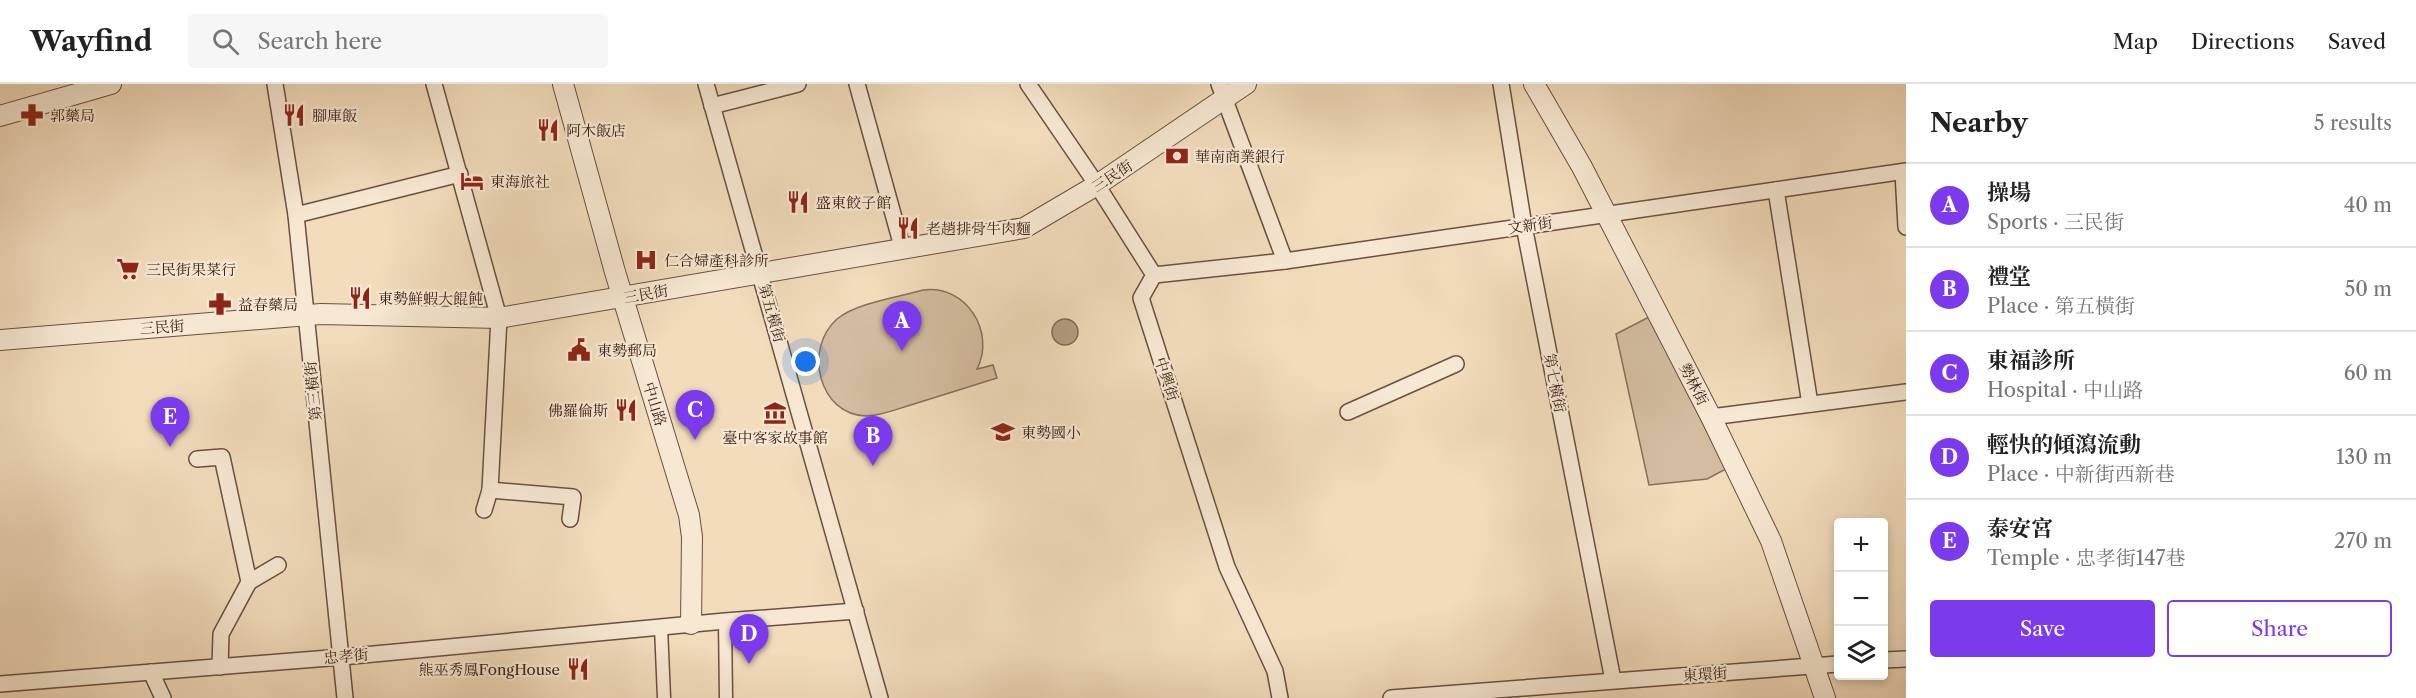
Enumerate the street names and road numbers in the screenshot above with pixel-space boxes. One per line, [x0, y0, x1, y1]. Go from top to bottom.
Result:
street label: 三民街 [1088, 156, 1136, 196]
street label: 文新街 [1506, 212, 1554, 238]
street label: 三民街 [622, 281, 670, 307]
street label: 第五橫街 [755, 282, 789, 344]
street label: 三民街 [139, 316, 185, 338]
street label: 第七橫街 [1540, 352, 1570, 414]
street label: 中興街 [1151, 355, 1183, 403]
street label: 第三橫街 [300, 360, 326, 422]
street label: 勢林街 [1675, 360, 1713, 408]
street label: 中山路 [639, 380, 671, 428]
street label: 忠孝街 [323, 645, 369, 667]
street label: 東環街 [1682, 663, 1728, 685]

